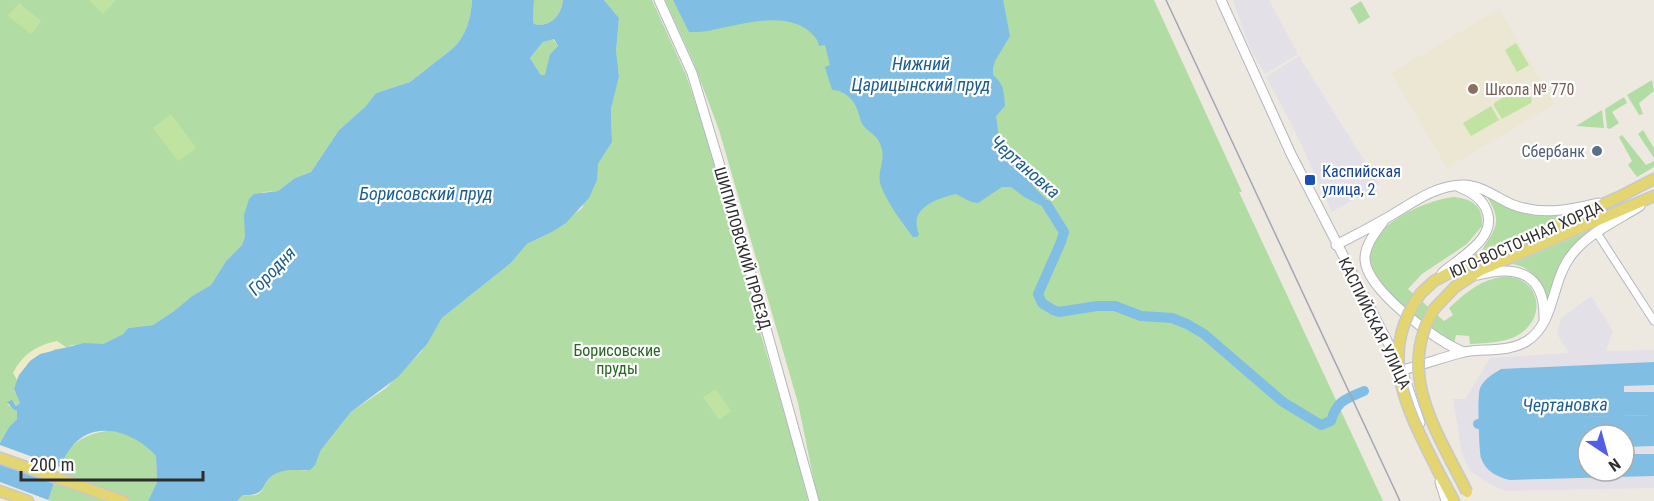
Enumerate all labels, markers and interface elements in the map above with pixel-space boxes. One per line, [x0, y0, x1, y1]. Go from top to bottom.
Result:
water label: Нижний Царицынский пруд [852, 53, 990, 95]
place label: Школа № 770 [1485, 80, 1575, 99]
marker: Школа № 770 [1466, 82, 1480, 96]
water label: Чертановка [986, 131, 1064, 203]
place label: Сбербанк [1522, 142, 1585, 161]
marker: Сбербанк [1590, 144, 1604, 158]
place label: Каспийская улица, 2 [1322, 162, 1401, 199]
street label: ШИПИЛОВСКИЙ ПРОЕЗД [710, 165, 775, 332]
marker: Каспийская улица, 2 [1303, 173, 1317, 187]
water label: Борисовский пруд [359, 183, 493, 204]
street label: ЮГО-ВОСТОЧНАЯ ХОРДА [1447, 197, 1606, 282]
water label: Городня [244, 242, 300, 299]
street label: КАСПИЙСКАЯ УЛИЦА [1334, 254, 1415, 392]
park label: Борисовские пруды [573, 341, 661, 378]
water label: Чертановка [1522, 393, 1608, 416]
north arrow [1576, 423, 1636, 483]
scale bar [21, 444, 202, 482]
text: 200 m [30, 454, 74, 475]
text: N [1605, 454, 1624, 475]

